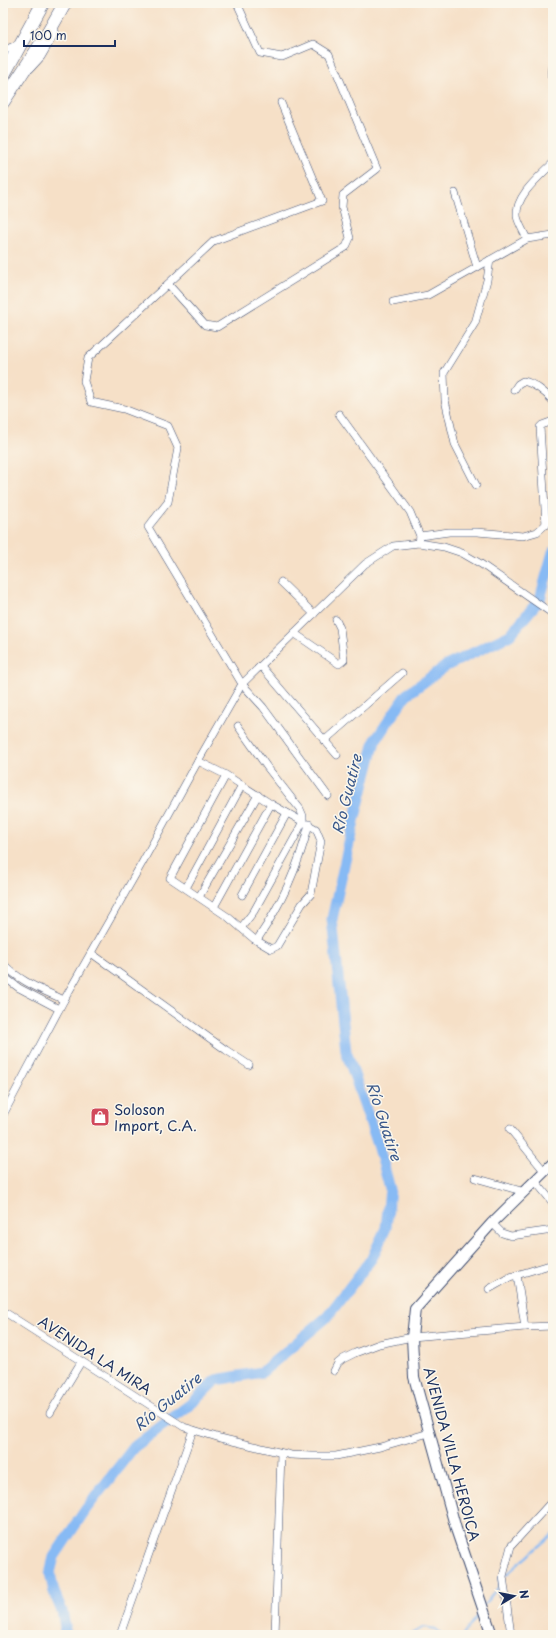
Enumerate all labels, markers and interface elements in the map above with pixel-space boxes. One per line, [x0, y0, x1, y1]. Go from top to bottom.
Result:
scale bar [24, 22, 115, 48]
text: 100 m [30, 26, 67, 44]
water label: Río Guatire [325, 751, 367, 836]
water label: Río Guatire [361, 1079, 409, 1164]
place label: Soloson Import, C.A. [114, 1099, 197, 1136]
shop icon: Soloson Import, C.A. [89, 1106, 111, 1128]
street label: AVENIDA LA MIRA [34, 1310, 156, 1400]
street label: AVENIDA VILLA HEROICA [419, 1365, 485, 1544]
water label: Río Guatire [128, 1366, 207, 1436]
north arrow [494, 1576, 534, 1616]
text: N [515, 1588, 534, 1600]

